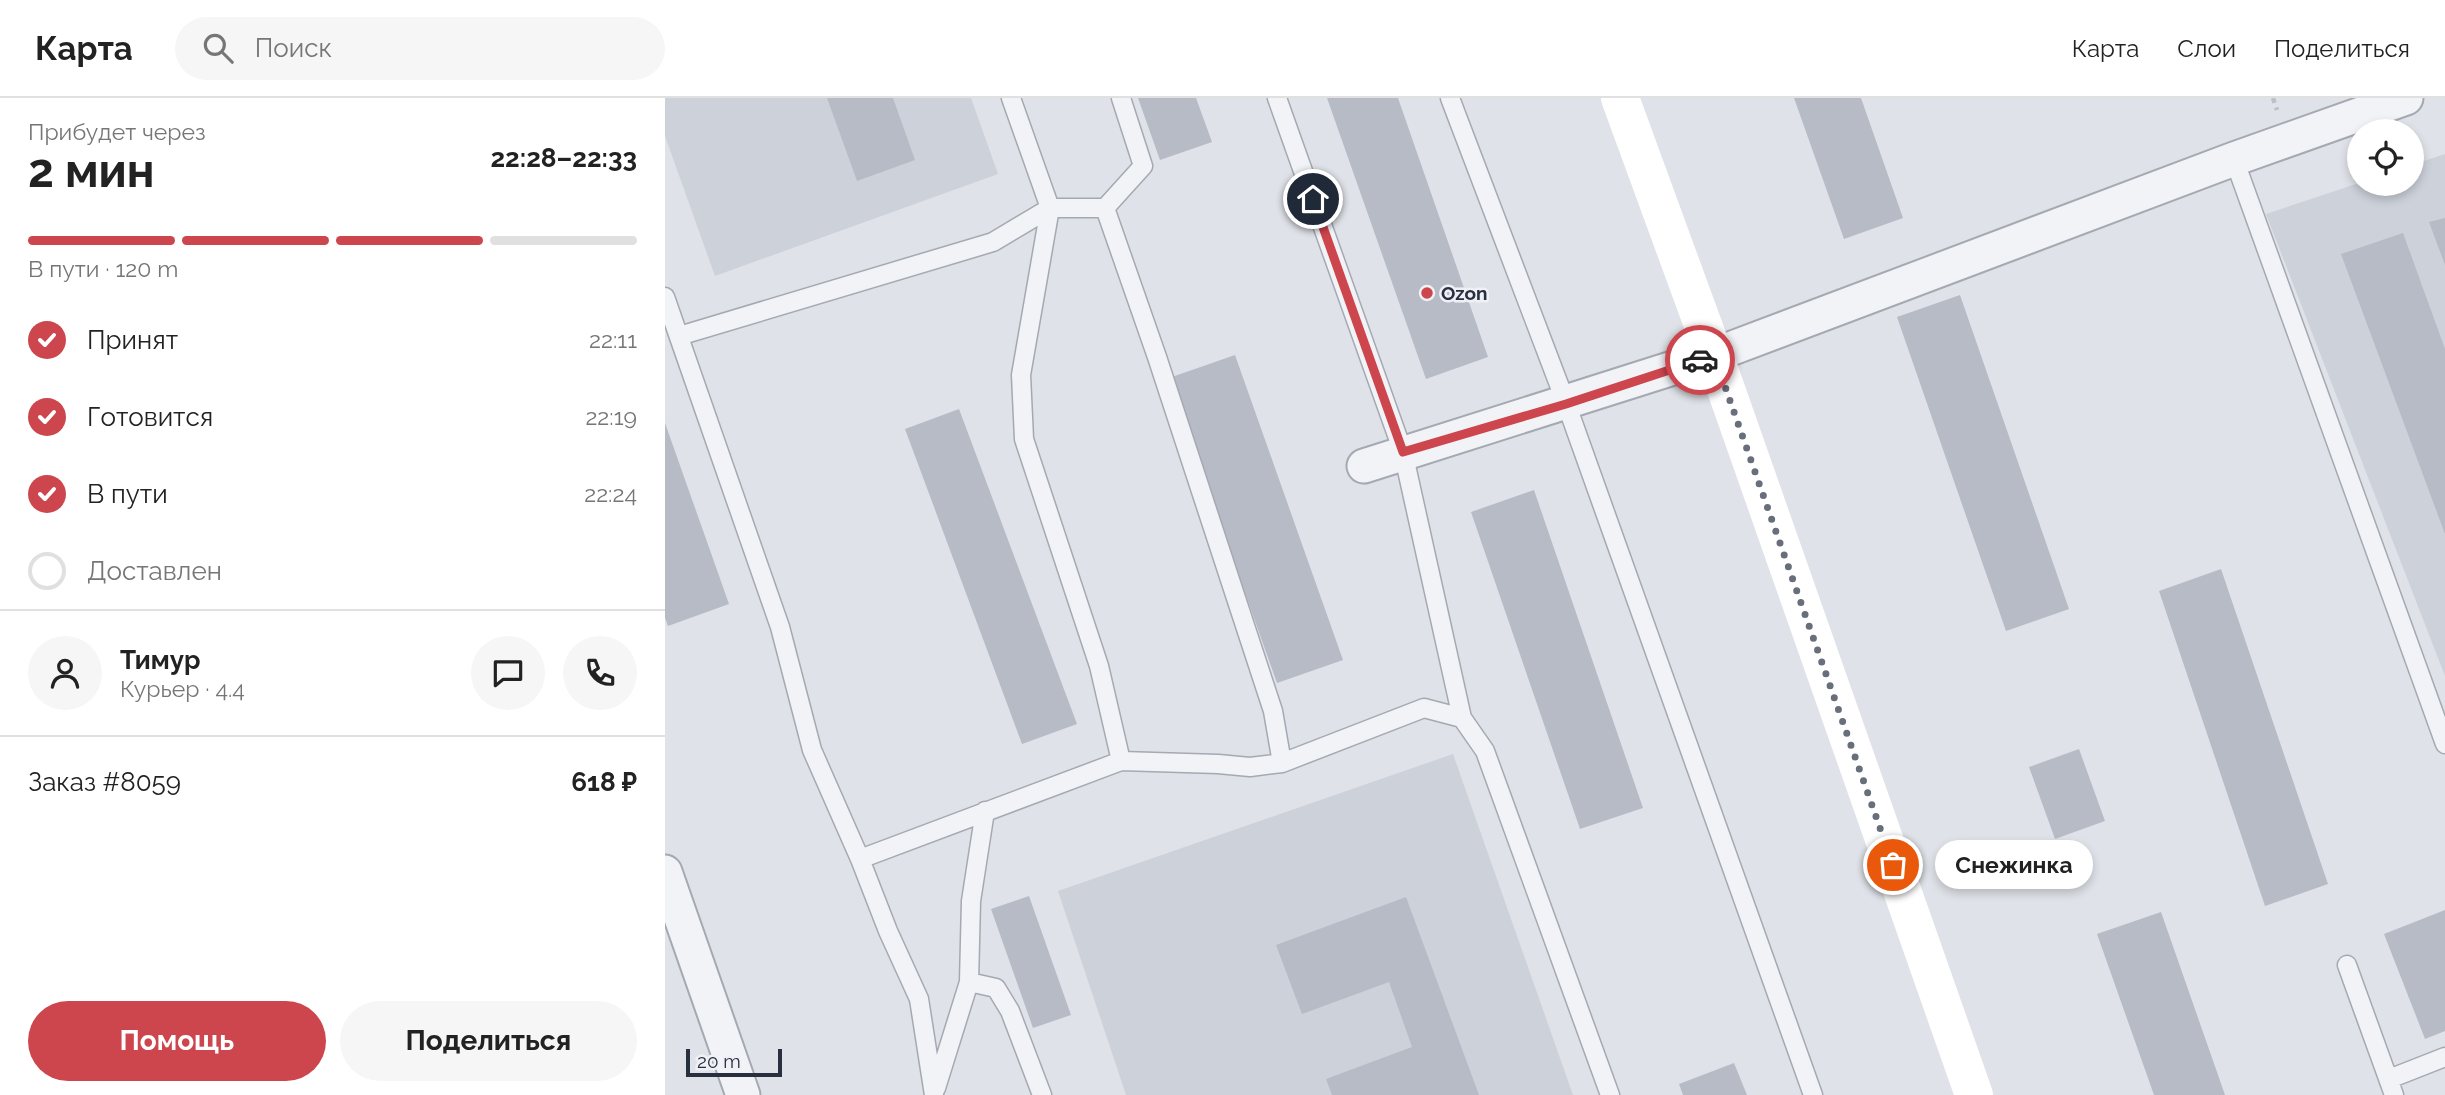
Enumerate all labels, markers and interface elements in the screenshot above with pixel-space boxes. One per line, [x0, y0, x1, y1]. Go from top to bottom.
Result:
search box [175, 17, 665, 80]
text: Карта [35, 29, 133, 68]
icon: search [199, 29, 237, 67]
text: Поиск [255, 33, 332, 63]
text: Карта [2072, 34, 2139, 63]
text: Слои [2177, 34, 2236, 63]
text: Поделиться [2274, 34, 2410, 63]
text: Прибудет через [28, 118, 206, 145]
map controls [2347, 119, 2424, 196]
button: locate [2347, 119, 2424, 196]
text: 22:28–22:33 [490, 143, 637, 173]
text: 2 мин [28, 144, 155, 198]
pin [1283, 169, 1343, 229]
icon: home [1294, 180, 1332, 218]
text: В пути · 120 m [28, 255, 178, 282]
place label: Ozon [1441, 282, 1488, 304]
marker: Ozon [1419, 285, 1435, 301]
icon: check [28, 321, 66, 359]
text: Принят [87, 325, 178, 355]
courier [1665, 325, 1735, 395]
text: 22:11 [589, 326, 637, 353]
icon: car [1681, 341, 1719, 379]
icon: check [28, 398, 66, 436]
text: Готовится [87, 402, 213, 432]
text: 22:19 [585, 403, 637, 430]
icon: check [28, 475, 66, 513]
text: В пути [87, 479, 168, 509]
text: 22:24 [584, 480, 637, 507]
text: Доставлен [87, 556, 222, 586]
button: person [28, 636, 102, 710]
button: chat [471, 636, 545, 710]
button: phone [563, 636, 637, 710]
text: Тимур [120, 645, 200, 675]
text: Курьер · 4.4 [120, 675, 245, 702]
text: Заказ #8059 [28, 767, 181, 797]
text: 618 ₽ [571, 767, 637, 797]
pin [1863, 835, 1923, 895]
callout: Снежинка [1935, 840, 2093, 890]
icon: bag [1874, 846, 1912, 884]
text: Снежинка [1955, 851, 2073, 878]
button: Помощь [28, 1001, 326, 1081]
button: Поделиться [340, 1001, 637, 1081]
scale bar [686, 1046, 782, 1078]
text: 20 m [697, 1050, 741, 1072]

